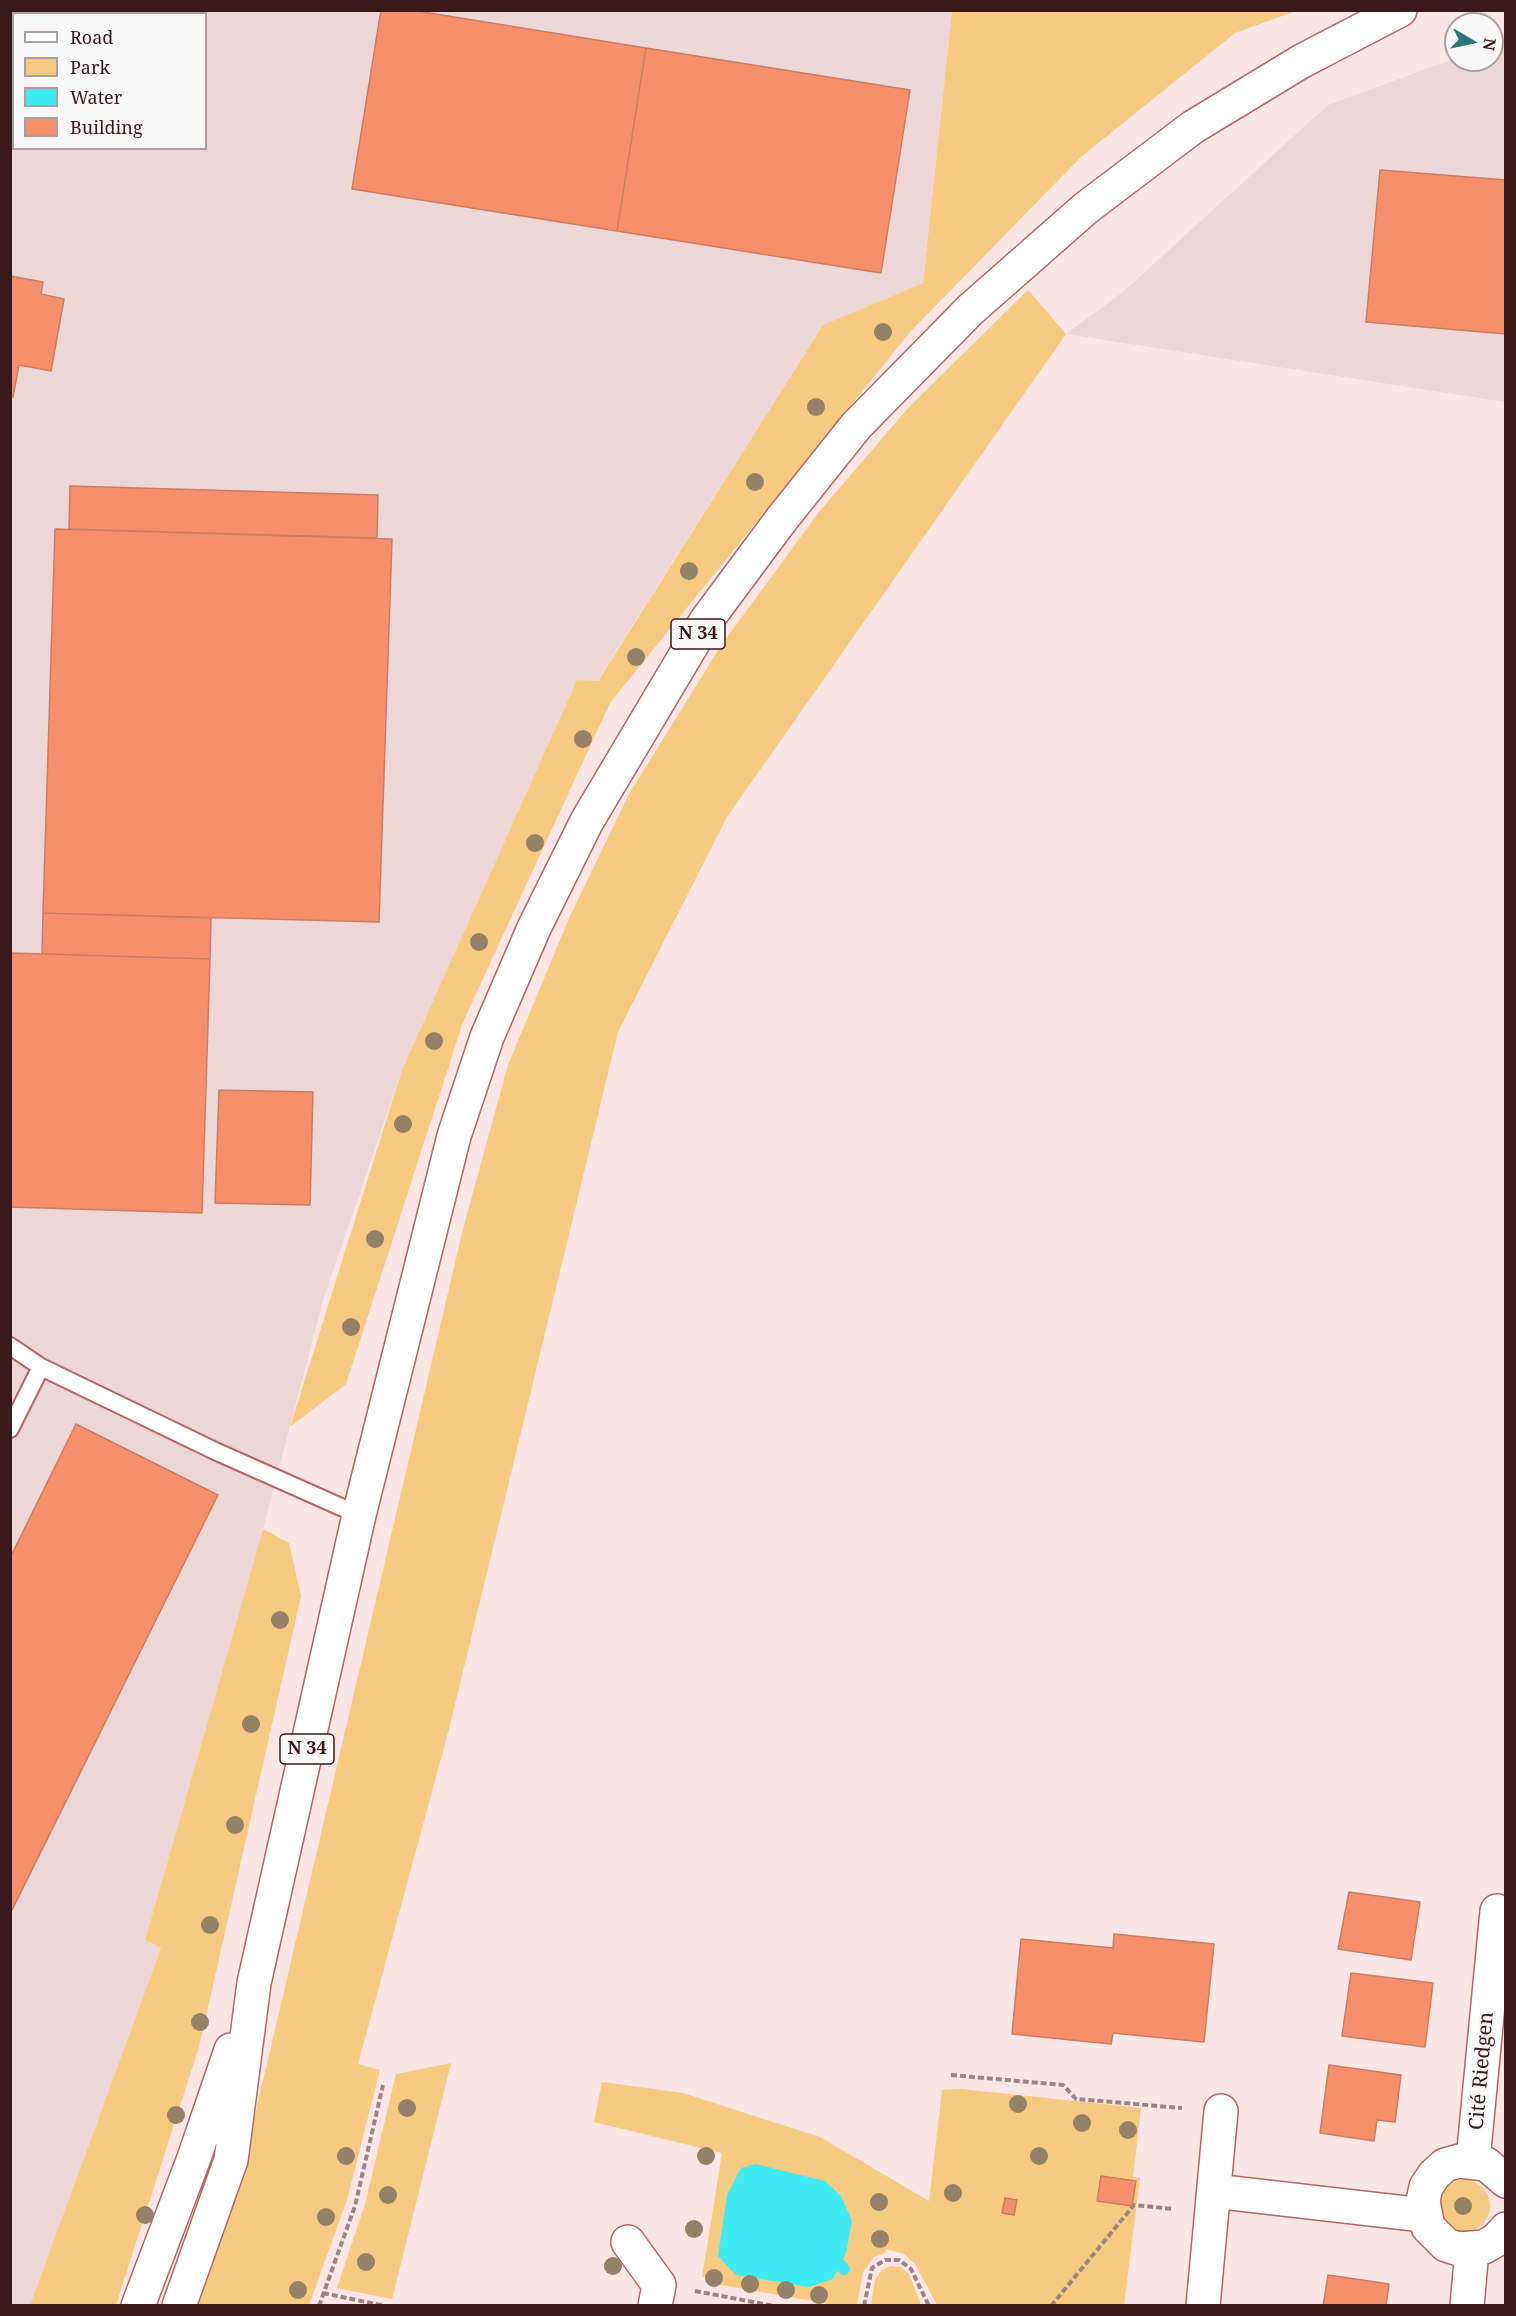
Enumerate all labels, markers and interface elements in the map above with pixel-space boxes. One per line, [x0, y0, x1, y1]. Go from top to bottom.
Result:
legend [12, 12, 207, 150]
north arrow [1444, 12, 1504, 72]
text: Road [70, 25, 113, 49]
text: N [1478, 37, 1502, 52]
text: Park [70, 55, 110, 79]
text: Water [70, 85, 122, 109]
text: Building [70, 115, 143, 139]
road number: N 34 [671, 619, 725, 649]
road number: N 34 [280, 1734, 334, 1764]
street label: Cité Riedgen [1465, 2011, 1499, 2131]

